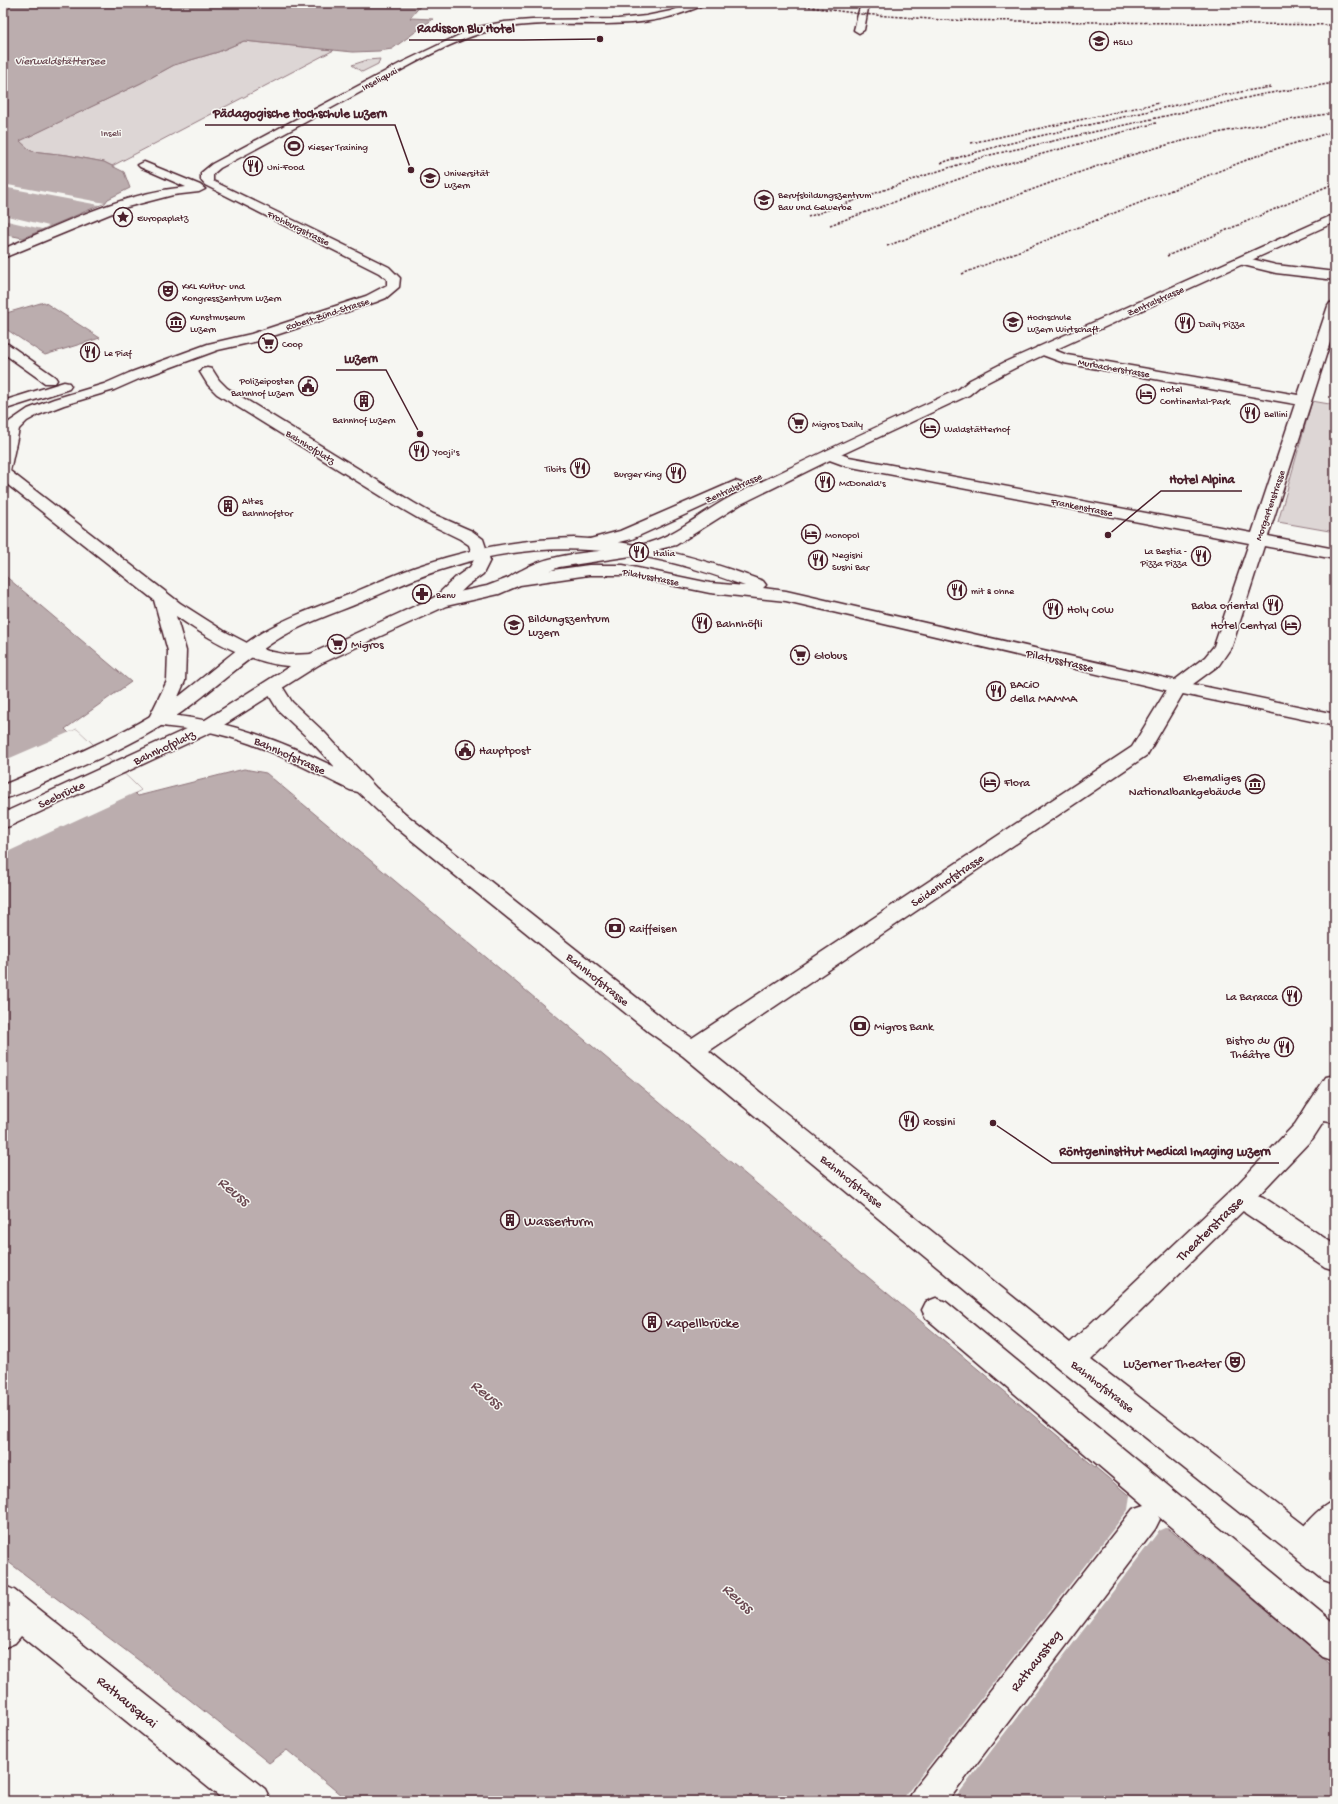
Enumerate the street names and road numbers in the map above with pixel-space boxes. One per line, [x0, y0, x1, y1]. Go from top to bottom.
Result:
street label: Inseliquai [360, 65, 400, 94]
street label: Frohburgstrasse [264, 208, 332, 249]
street label: Zentralstrasse [1125, 284, 1187, 320]
street label: Robert-Zünd-Strasse [284, 296, 372, 334]
street label: Murbacherstrasse [1077, 357, 1151, 381]
street label: Bahnhofplatz [282, 427, 337, 468]
street label: Morgartenstrasse [1253, 468, 1289, 543]
street label: Zentralstrasse [703, 471, 765, 507]
street label: Frankenstrasse [1049, 496, 1114, 520]
street label: Pilatusstrasse [620, 566, 681, 589]
street label: Pilatusstrasse [1024, 647, 1095, 677]
street label: Bahnhofplatz [131, 728, 199, 770]
street label: Bahnhofstrasse [250, 734, 328, 779]
street label: Seebrücke [36, 779, 88, 813]
street label: Seidenhofstrasse [909, 852, 988, 911]
street label: Bahnhofstrasse [562, 950, 632, 1011]
street label: Bahnhofstrasse [816, 1152, 886, 1213]
street label: Theaterstrasse [1173, 1193, 1248, 1267]
street label: Bahnhofstrasse [1067, 1358, 1137, 1417]
street label: Rathaussteg [1008, 1627, 1066, 1696]
street label: Rathausquai [92, 1673, 160, 1733]

